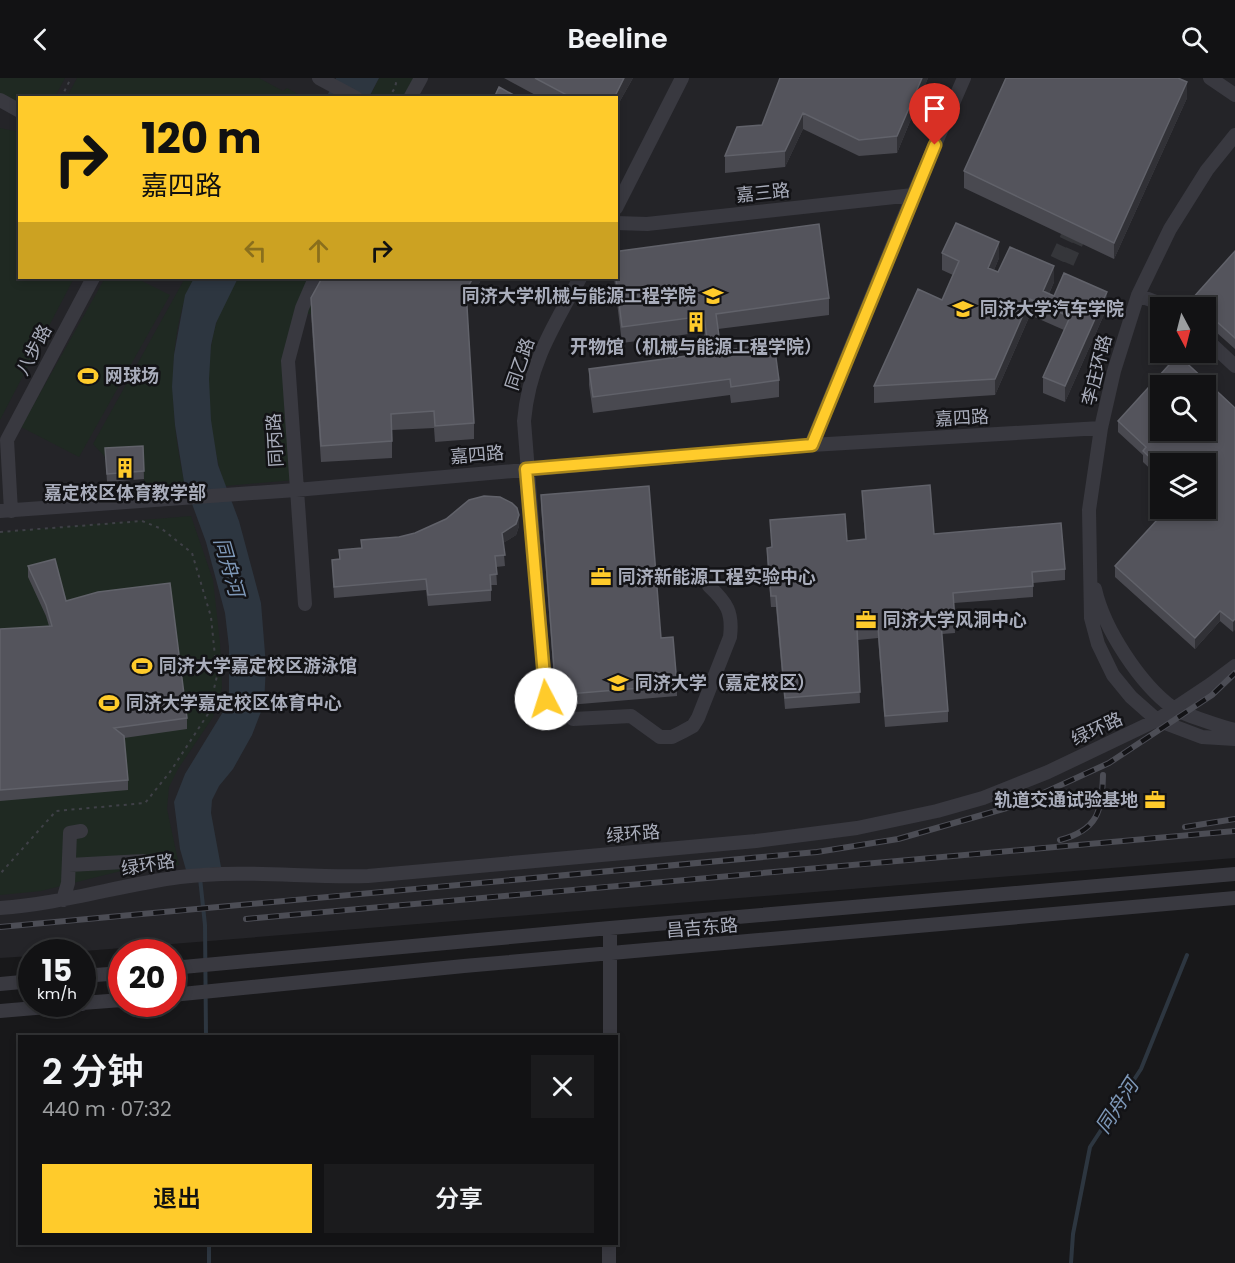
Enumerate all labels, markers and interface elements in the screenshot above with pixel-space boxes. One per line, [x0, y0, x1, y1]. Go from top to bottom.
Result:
text: Beeline [567, 20, 668, 57]
icon: back [24, 23, 57, 56]
icon: search [1178, 23, 1211, 56]
pin [909, 83, 960, 145]
icon: arrive [918, 92, 951, 125]
text: 120 m [141, 109, 262, 168]
icon: right [42, 120, 120, 198]
text: 嘉四路 [141, 167, 222, 204]
street label: 嘉三路 [735, 177, 791, 208]
icon: left [239, 234, 272, 267]
icon: ahead [302, 234, 335, 267]
icon: right [365, 234, 398, 267]
place label: 同济大学机械与能源工程学院 [462, 283, 696, 308]
school or university icon: 同济大学机械与能源工程学院 [701, 284, 725, 308]
place label: 同济大学汽车学院 [980, 296, 1124, 321]
school or university icon: 同济大学汽车学院 [951, 297, 975, 321]
north arrow [1150, 297, 1216, 363]
map controls [1150, 297, 1216, 519]
building icon: 开物馆（机械与能源工程学院） [684, 310, 708, 334]
street label: 八步路 [10, 320, 57, 379]
street label: 李庄环路 [1076, 332, 1117, 408]
street label: 同乙路 [499, 334, 540, 393]
place label: 开物馆（机械与能源工程学院） [570, 334, 822, 359]
place label: 网球场 [105, 363, 159, 388]
sports icon: 网球场 [76, 364, 100, 388]
button: search [1150, 375, 1216, 441]
street label: 嘉四路 [934, 404, 990, 431]
street label: 同丙路 [261, 412, 288, 468]
street label: 嘉四路 [449, 440, 505, 469]
button: layers [1150, 453, 1216, 519]
building icon: 嘉定校区体育教学部 [113, 456, 137, 480]
place label: 嘉定校区体育教学部 [44, 480, 206, 505]
water label: 同舟河 [207, 534, 252, 604]
place label: 同济新能源工程实验中心 [618, 564, 816, 589]
office icon: 同济新能源工程实验中心 [589, 565, 613, 589]
place label: 同济大学风洞中心 [883, 607, 1027, 632]
office icon: 同济大学风洞中心 [854, 608, 878, 632]
place label: 同济大学嘉定校区游泳馆 [159, 653, 357, 678]
sports icon: 同济大学嘉定校区游泳馆 [130, 654, 154, 678]
position arrow [514, 667, 578, 731]
place label: 同济大学（嘉定校区） [635, 670, 815, 695]
school or university icon: 同济大学（嘉定校区） [606, 671, 630, 695]
place label: 同济大学嘉定校区体育中心 [126, 690, 342, 715]
sports icon: 同济大学嘉定校区体育中心 [97, 691, 121, 715]
street label: 绿环路 [1067, 706, 1127, 751]
place label: 轨道交通试验基地 [994, 787, 1138, 812]
office icon: 轨道交通试验基地 [1143, 788, 1167, 812]
street label: 绿环路 [605, 819, 661, 848]
street label: 绿环路 [119, 848, 177, 881]
street label: 昌吉东路 [665, 912, 739, 943]
speed limit sign: 20 [108, 939, 186, 1017]
text: 15 [42, 949, 72, 992]
text: km/h [37, 983, 77, 1004]
text: 2 分钟 [42, 1046, 143, 1097]
button: close [531, 1055, 594, 1118]
water label: 同舟河 [1089, 1070, 1147, 1139]
text: 440 m · 07:32 [42, 1095, 172, 1123]
button: 退出 [42, 1164, 312, 1233]
button: 分享 [324, 1164, 594, 1233]

